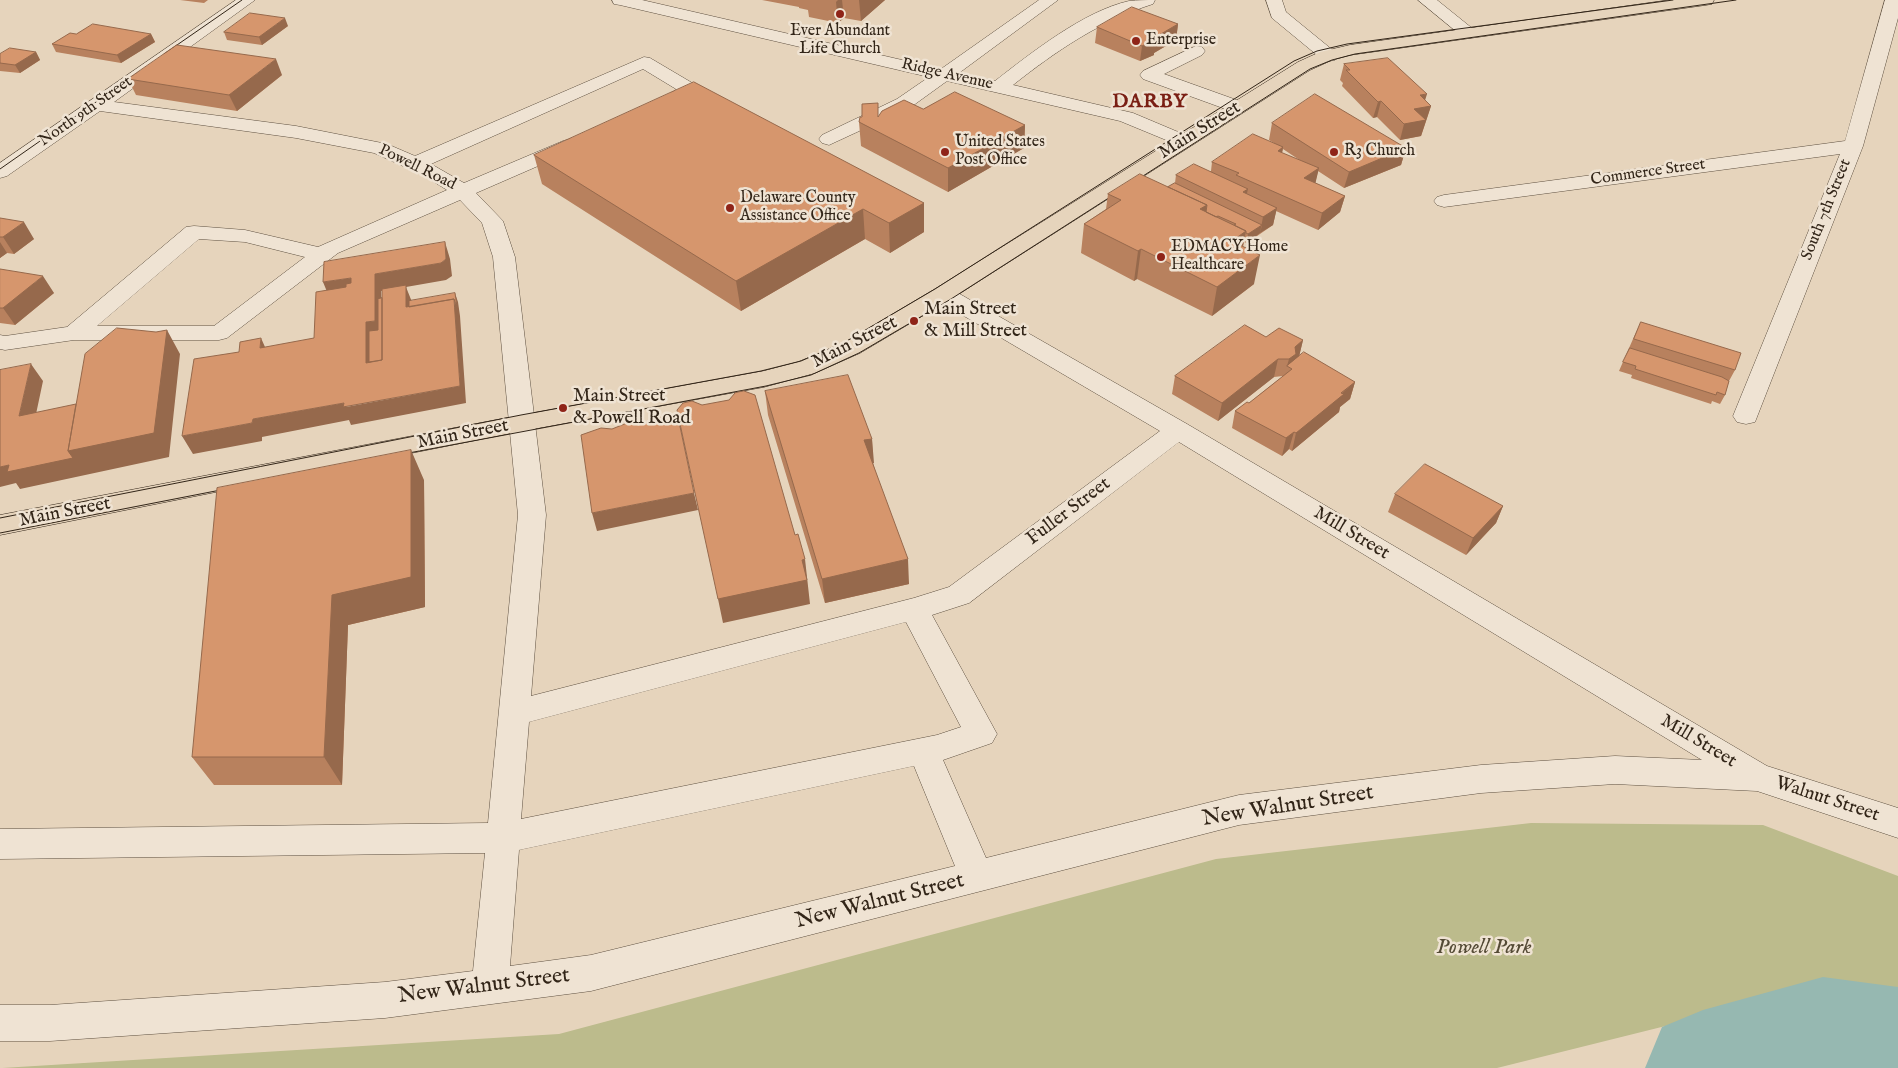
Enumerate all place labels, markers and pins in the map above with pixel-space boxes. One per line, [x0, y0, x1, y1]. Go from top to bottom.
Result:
marker: Ever Abundant Life Church [834, 8, 846, 20]
place label: Ever Abundant Life Church [790, 22, 890, 60]
place label: Enterprise [1146, 31, 1216, 51]
marker: Enterprise [1130, 35, 1142, 47]
place label: United States Post Office [955, 133, 1045, 171]
place label: R3 Church [1344, 142, 1415, 162]
marker: United States Post Office [939, 146, 951, 158]
marker: R3 Church [1328, 146, 1340, 158]
place label: Delaware County Assistance Office [740, 189, 856, 227]
marker: Delaware County Assistance Office [724, 202, 736, 214]
place label: EDMACY Home Healthcare [1171, 238, 1288, 276]
marker: EDMACY Home Healthcare [1155, 251, 1167, 263]
place label: Main Street & Mill Street [924, 299, 1027, 343]
marker: Main Street & Mill Street [908, 315, 920, 327]
place label: Main Street & Powell Road [573, 386, 691, 430]
marker: Main Street & Powell Road [557, 402, 569, 414]

